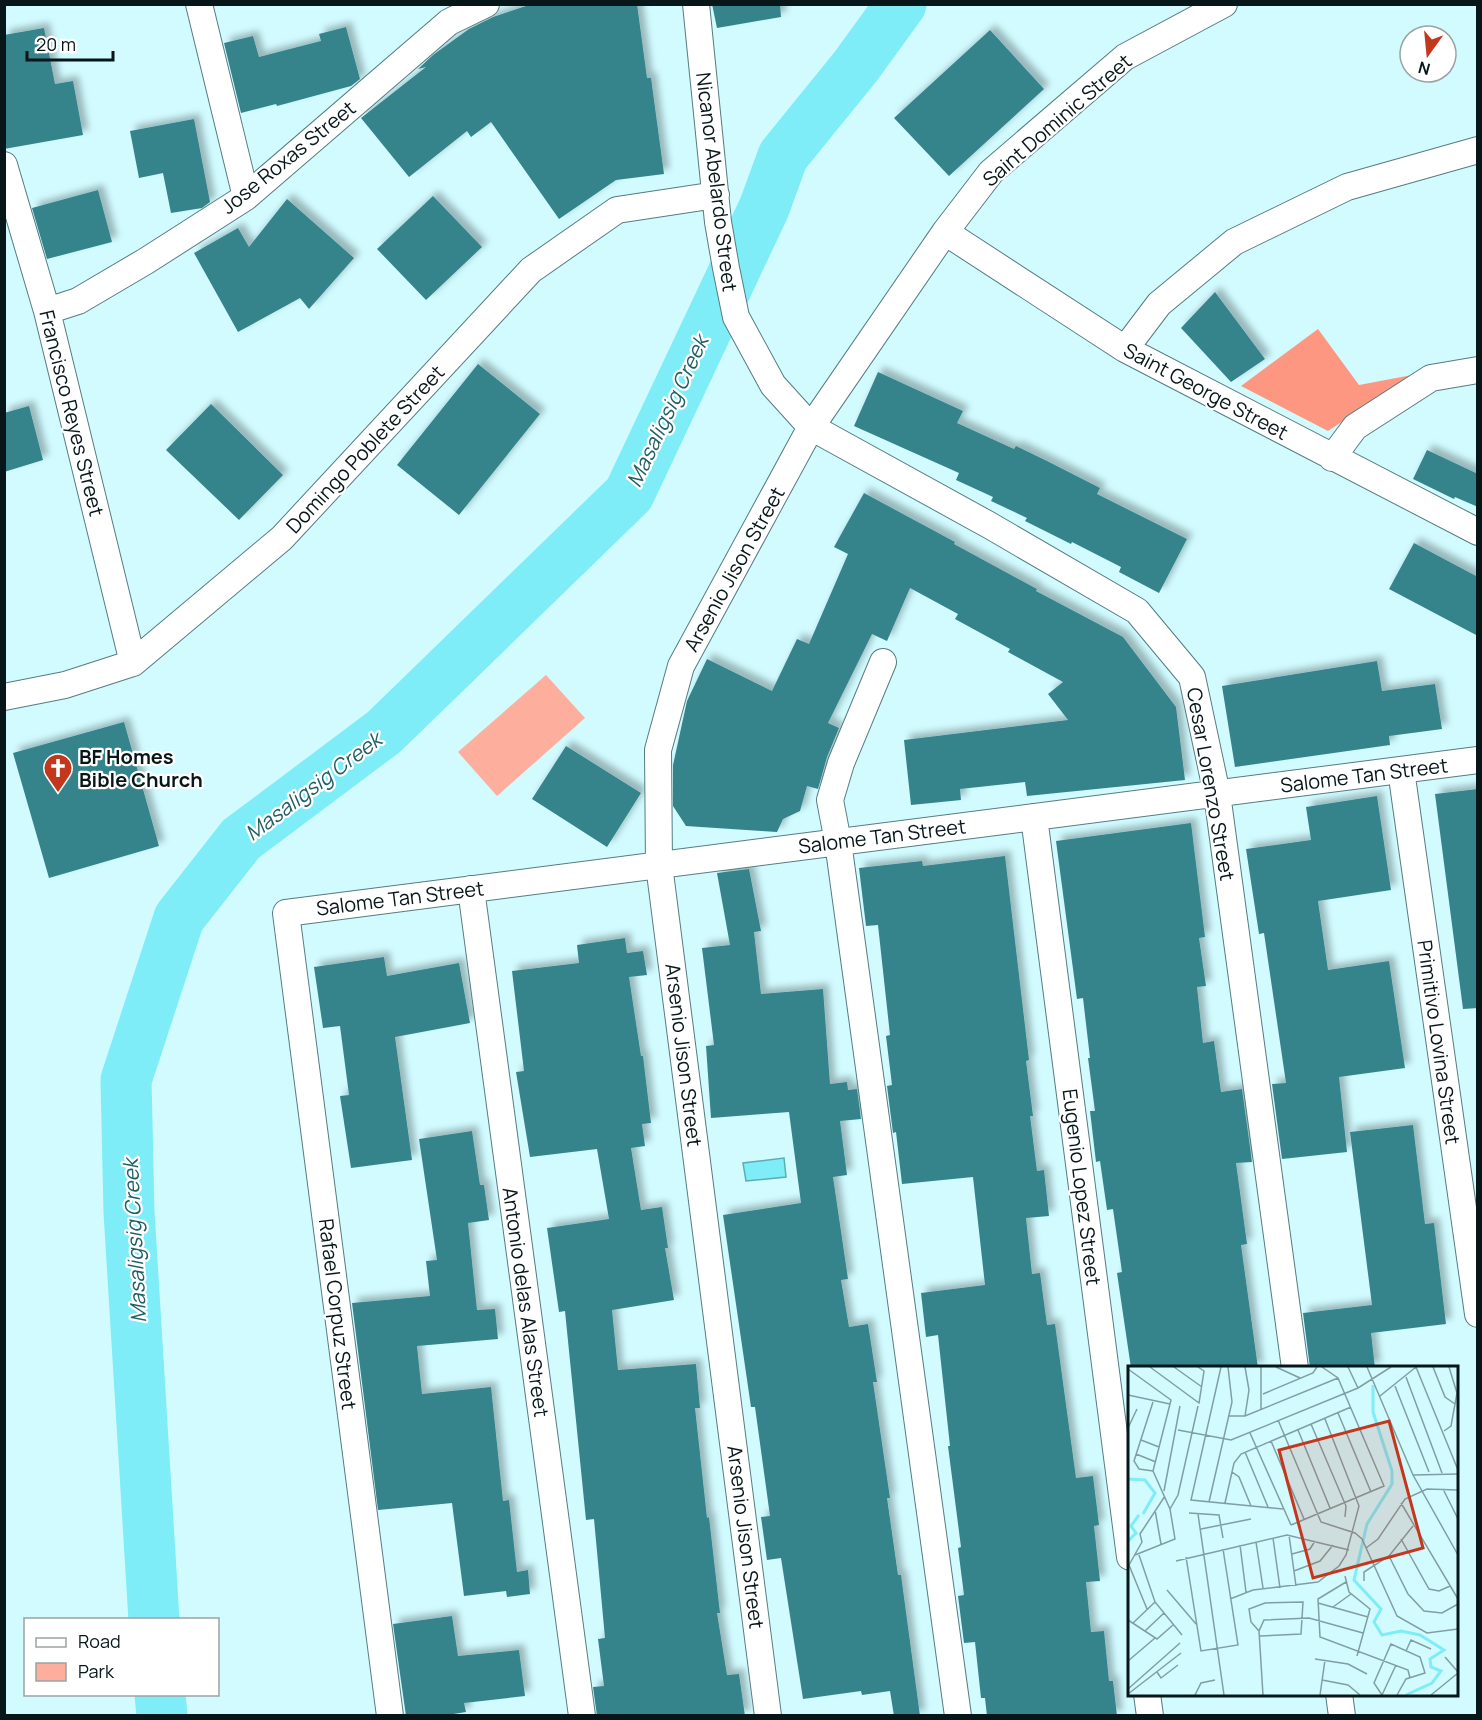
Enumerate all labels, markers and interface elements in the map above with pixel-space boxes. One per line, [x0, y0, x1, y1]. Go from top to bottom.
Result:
scale bar [27, 24, 112, 62]
north arrow [1398, 24, 1458, 84]
text: 20 m [36, 32, 76, 56]
street label: Saint Dominic Street [977, 48, 1137, 192]
text: N [1416, 56, 1433, 81]
street label: Nicanor Abelardo Street [690, 71, 744, 293]
street label: Jose Roxas Street [215, 94, 361, 220]
street label: Francisco Reyes Street [33, 307, 111, 519]
water label: Masaligsig Creek [620, 328, 715, 491]
street label: Saint George Street [1119, 336, 1293, 446]
street label: Domingo Poblete Street [280, 359, 450, 539]
street label: Arsenio Jison Street [677, 482, 791, 656]
street label: Cesar Lorenzo Street [1181, 685, 1241, 883]
water label: Masaligsig Creek [239, 724, 389, 847]
place label: BF Homes Bible Church [79, 743, 203, 793]
street label: Salome Tan Street [1279, 751, 1449, 799]
church icon: BF Homes Bible Church [42, 752, 74, 794]
street label: Salome Tan Street [797, 812, 967, 860]
street label: Salome Tan Street [315, 874, 485, 922]
street label: Primitivo Lovina Street [1411, 938, 1467, 1146]
street label: Arsenio Jison Street [659, 962, 709, 1148]
street label: Eugenio Lopez Street [1057, 1087, 1107, 1287]
water label: Masaligsig Creek [116, 1156, 152, 1324]
street label: Antonio delas Alas Street [496, 1185, 556, 1419]
street label: Rafael Corpuz Street [313, 1217, 363, 1411]
inset map [1128, 1366, 1458, 1696]
street label: Arsenio Jison Street [721, 1444, 771, 1630]
legend [24, 1618, 219, 1696]
text: Road [78, 1629, 121, 1653]
text: Park [78, 1659, 115, 1683]

